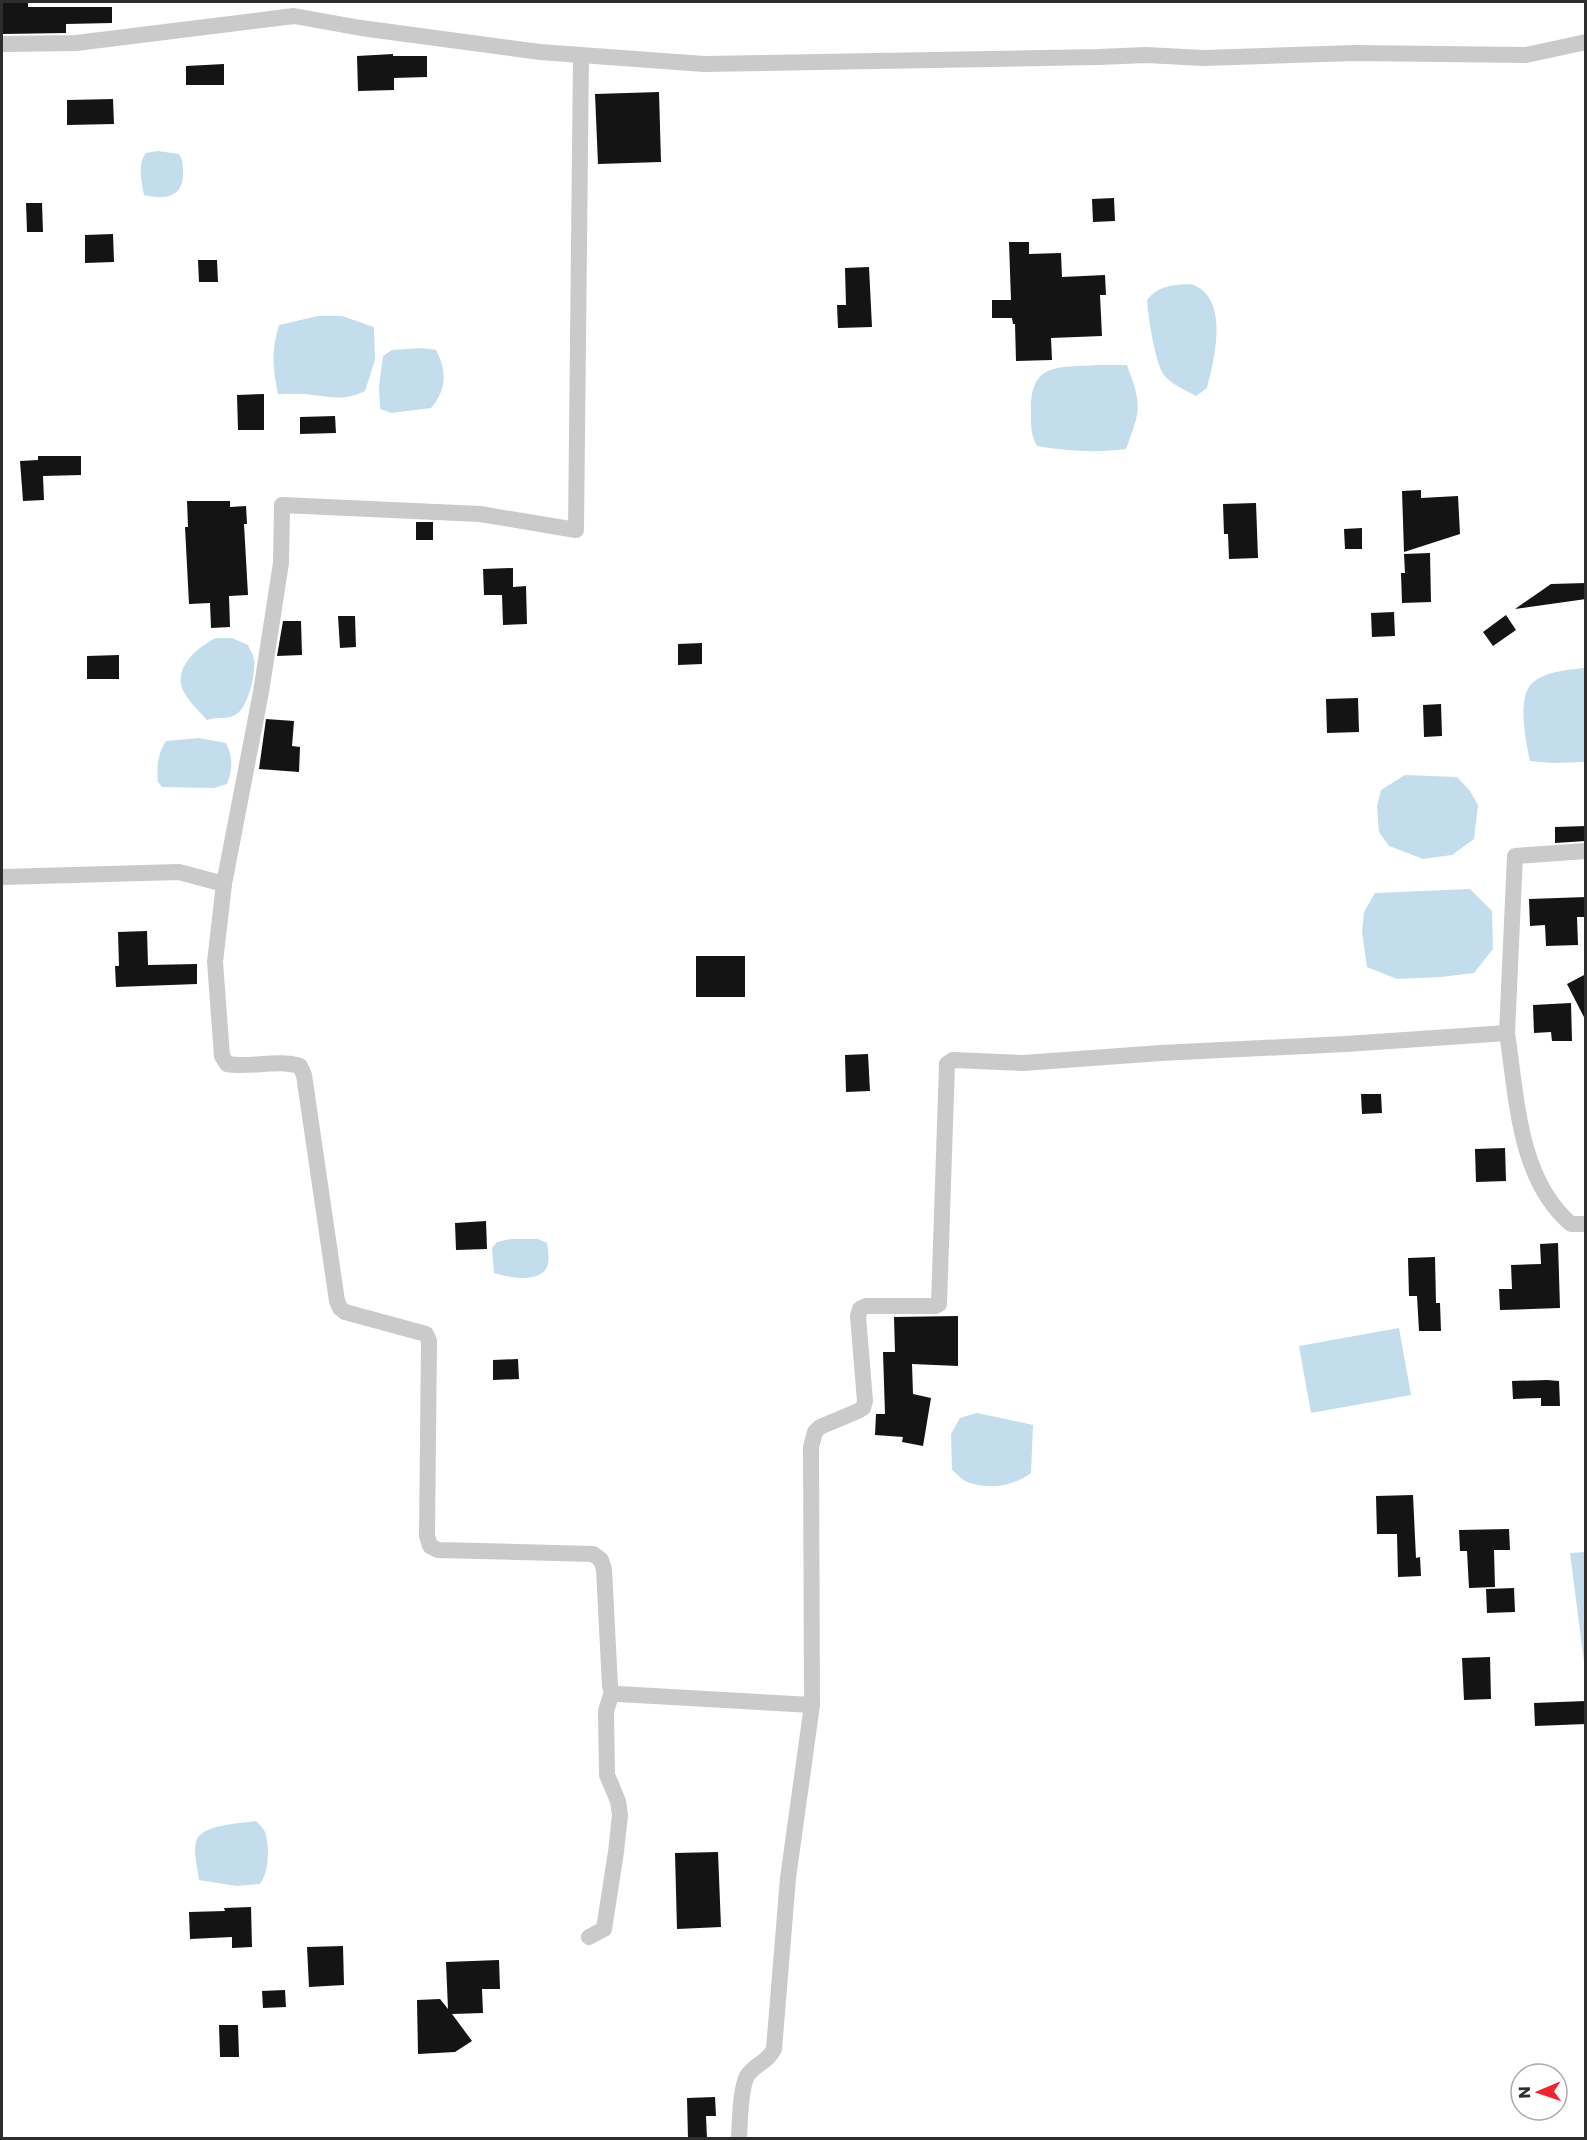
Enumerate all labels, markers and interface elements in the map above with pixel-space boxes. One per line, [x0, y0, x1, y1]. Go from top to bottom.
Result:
north arrow [1509, 2062, 1569, 2122]
text: N [1513, 2086, 1536, 2099]

